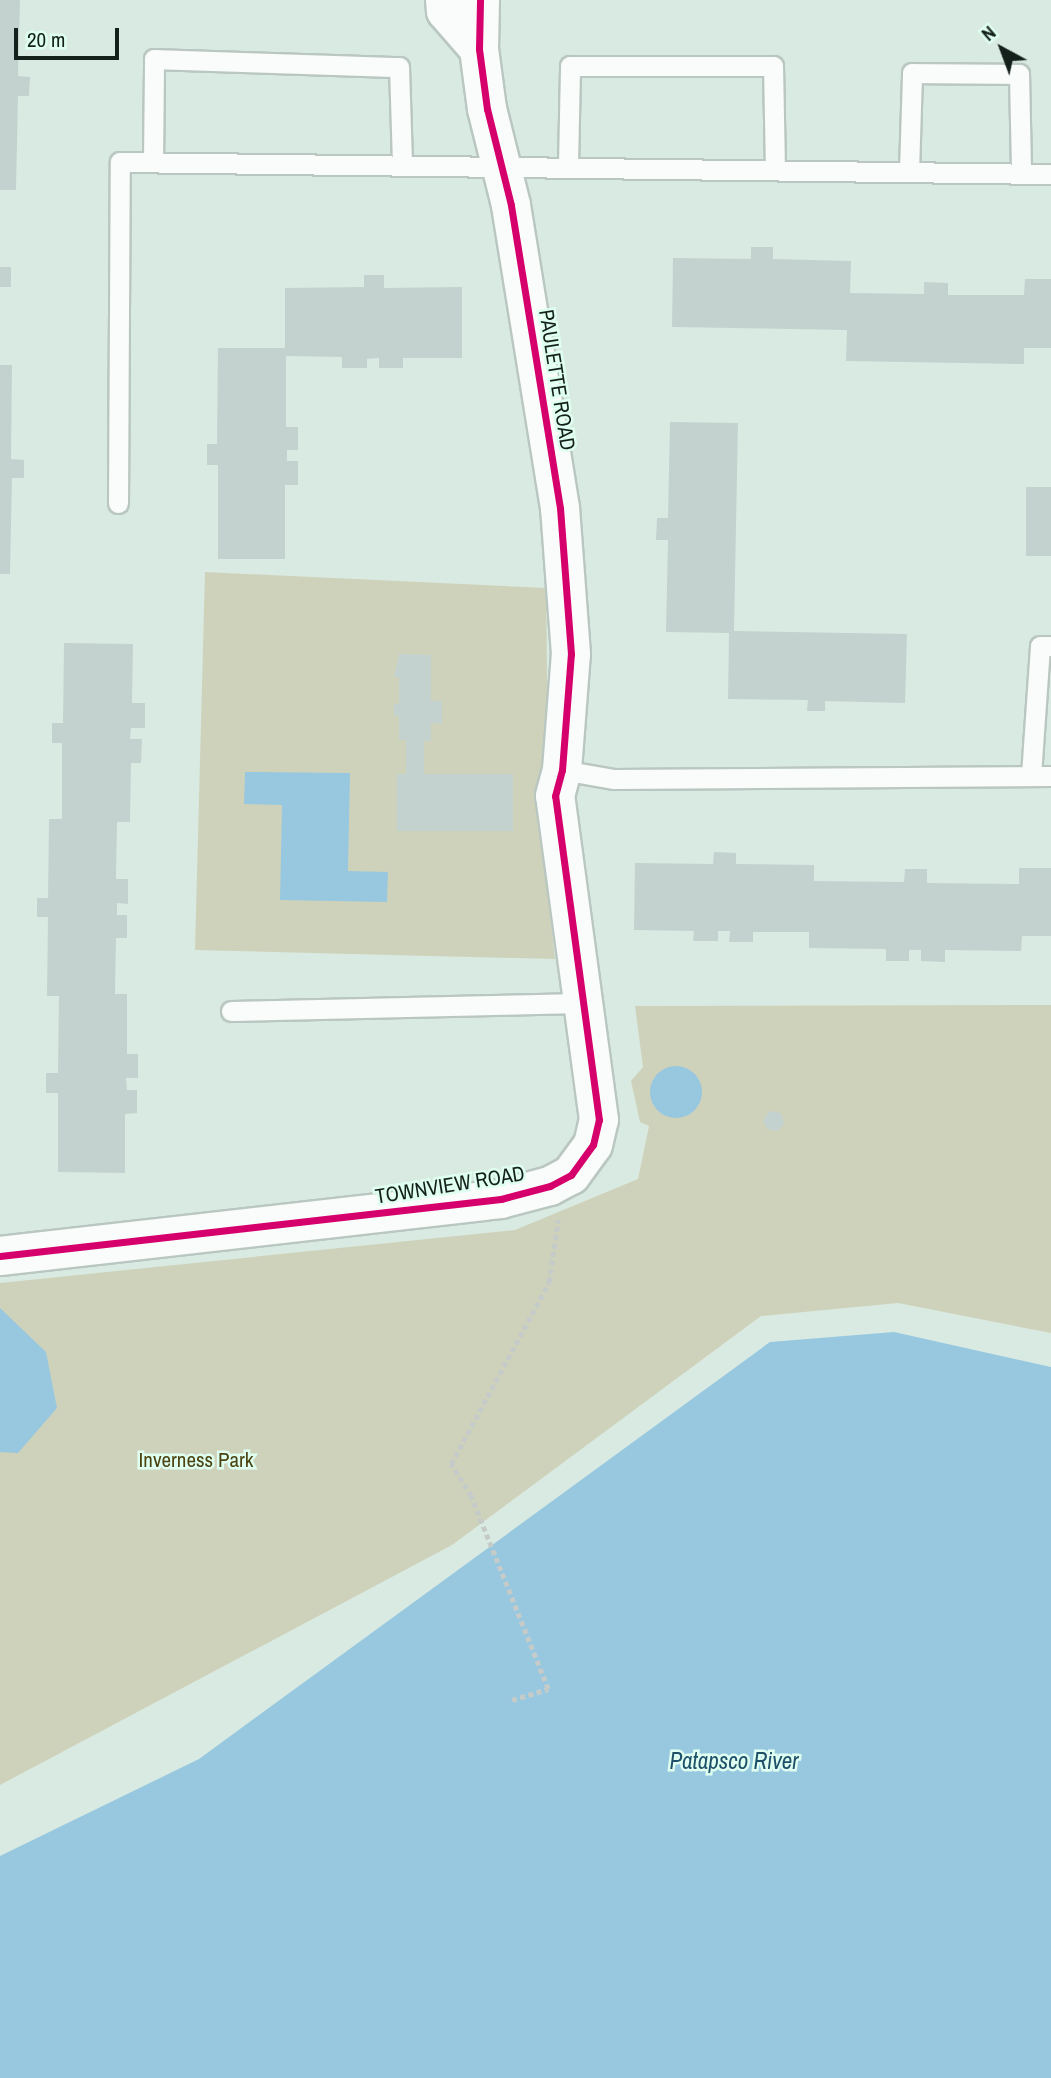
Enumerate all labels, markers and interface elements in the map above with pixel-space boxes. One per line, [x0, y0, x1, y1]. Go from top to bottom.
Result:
scale bar [18, 14, 122, 58]
north arrow [967, 14, 1037, 84]
text: N [975, 20, 1001, 47]
text: 20 m [27, 25, 65, 54]
street label: PAULETTE ROAD [533, 308, 581, 452]
street label: TOWNVIEW ROAD [374, 1161, 526, 1209]
park label: Inverness Park [139, 1447, 253, 1473]
water label: Patapsco River [670, 1747, 798, 1775]

